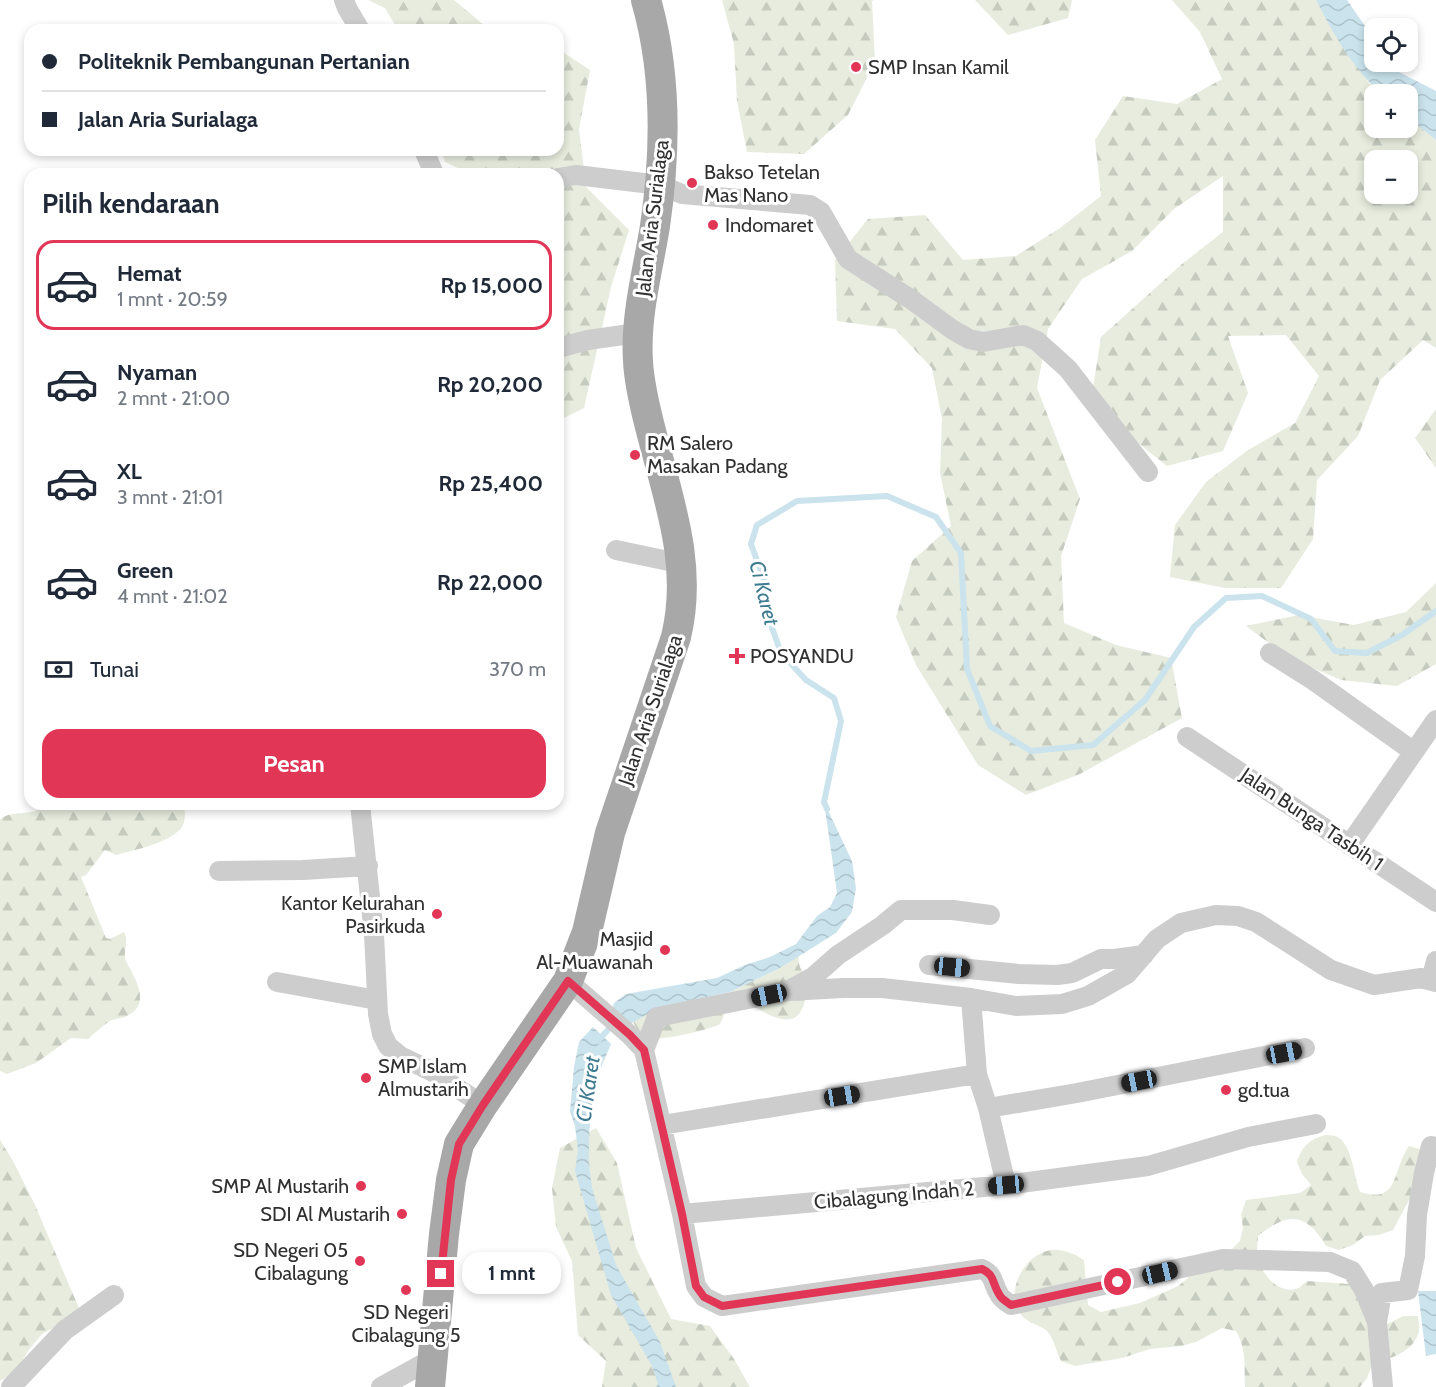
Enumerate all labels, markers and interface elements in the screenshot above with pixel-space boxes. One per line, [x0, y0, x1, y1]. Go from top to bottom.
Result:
map controls [1364, 18, 1418, 204]
button: locate [1364, 18, 1418, 72]
text: Politeknik Pembangunan Pertanian [78, 48, 410, 75]
place label: SMP Insan Kamil [868, 55, 1009, 79]
marker: SMP Insan Kamil [849, 60, 863, 74]
button: + [1364, 84, 1418, 138]
text: Jalan Aria Surialaga [78, 106, 258, 133]
street label: Jalan Aria Surialaga [630, 138, 674, 299]
button: − [1364, 150, 1418, 204]
place label: Bakso Tetelan Mas Nano [704, 160, 820, 207]
marker: Bakso Tetelan Mas Nano [685, 176, 699, 190]
text: Pilih kendaraan [42, 187, 220, 220]
place label: Indomaret [725, 213, 814, 237]
marker: Indomaret [706, 218, 720, 232]
icon: car [45, 258, 99, 312]
text: Hemat [117, 260, 182, 287]
text: Rp 15,000 [440, 272, 543, 299]
text: 1 mnt · 20:59 [117, 287, 228, 311]
icon: car [45, 357, 99, 411]
text: Nyaman [117, 359, 197, 386]
text: Rp 20,200 [437, 371, 543, 398]
text: 2 mnt · 21:00 [117, 386, 230, 410]
place label: RM Salero Masakan Padang [647, 431, 788, 478]
marker: RM Salero Masakan Padang [628, 448, 642, 462]
icon: car [45, 456, 99, 510]
text: XL [117, 458, 142, 485]
text: Rp 25,400 [439, 470, 543, 497]
text: 3 mnt · 21:01 [117, 485, 223, 509]
icon: car [45, 555, 99, 609]
text: Green [117, 557, 173, 584]
water label: Ci Karet [744, 558, 785, 629]
text: Rp 22,000 [437, 569, 543, 596]
text: 4 mnt · 21:02 [117, 584, 228, 608]
street label: Jalan Aria Surialaga [613, 631, 687, 789]
place label: POSYANDU [750, 644, 854, 668]
marker: POSYANDU [728, 647, 746, 665]
icon: cash [42, 653, 75, 686]
text: Tunai [90, 656, 139, 683]
text: 370 m [489, 657, 546, 681]
button: Pesan [42, 729, 546, 798]
street label: Jalan Bunga Tasbih 1 [1235, 762, 1388, 876]
place label: Kantor Kelurahan Pasirkuda [281, 891, 425, 938]
marker: Kantor Kelurahan Pasirkuda [430, 907, 444, 921]
place label: Masjid Al-Muawanah [536, 927, 653, 974]
marker: Masjid Al-Muawanah [658, 943, 672, 957]
car [933, 956, 971, 978]
car [750, 982, 788, 1008]
car [1265, 1041, 1303, 1065]
place label: SMP Islam Almustarih [378, 1054, 469, 1101]
water label: Ci Karet [571, 1054, 605, 1123]
car [1120, 1069, 1158, 1093]
marker: SMP Islam Almustarih [359, 1071, 373, 1085]
place label: gd.tua [1238, 1078, 1290, 1102]
marker: gd.tua [1219, 1083, 1233, 1097]
car [823, 1084, 861, 1108]
place label: SMP Al Mustarih [211, 1174, 349, 1198]
car [987, 1174, 1025, 1196]
street label: Cibalagung Indah 2 [813, 1176, 975, 1214]
marker: SMP Al Mustarih [354, 1179, 368, 1193]
place label: SDI Al Mustarih [260, 1202, 390, 1226]
marker: SDI Al Mustarih [395, 1207, 409, 1221]
place label: SD Negeri 05 Cibalagung [233, 1238, 349, 1285]
callout: 1 mnt [462, 1253, 561, 1295]
marker: SD Negeri 05 Cibalagung [353, 1254, 367, 1268]
route end [427, 1260, 454, 1287]
car [1140, 1260, 1180, 1286]
text: 1 mnt [488, 1261, 535, 1285]
route start [1104, 1268, 1131, 1295]
marker: SD Negeri Cibalagung 5 [399, 1283, 413, 1297]
place label: SD Negeri Cibalagung 5 [351, 1300, 461, 1347]

